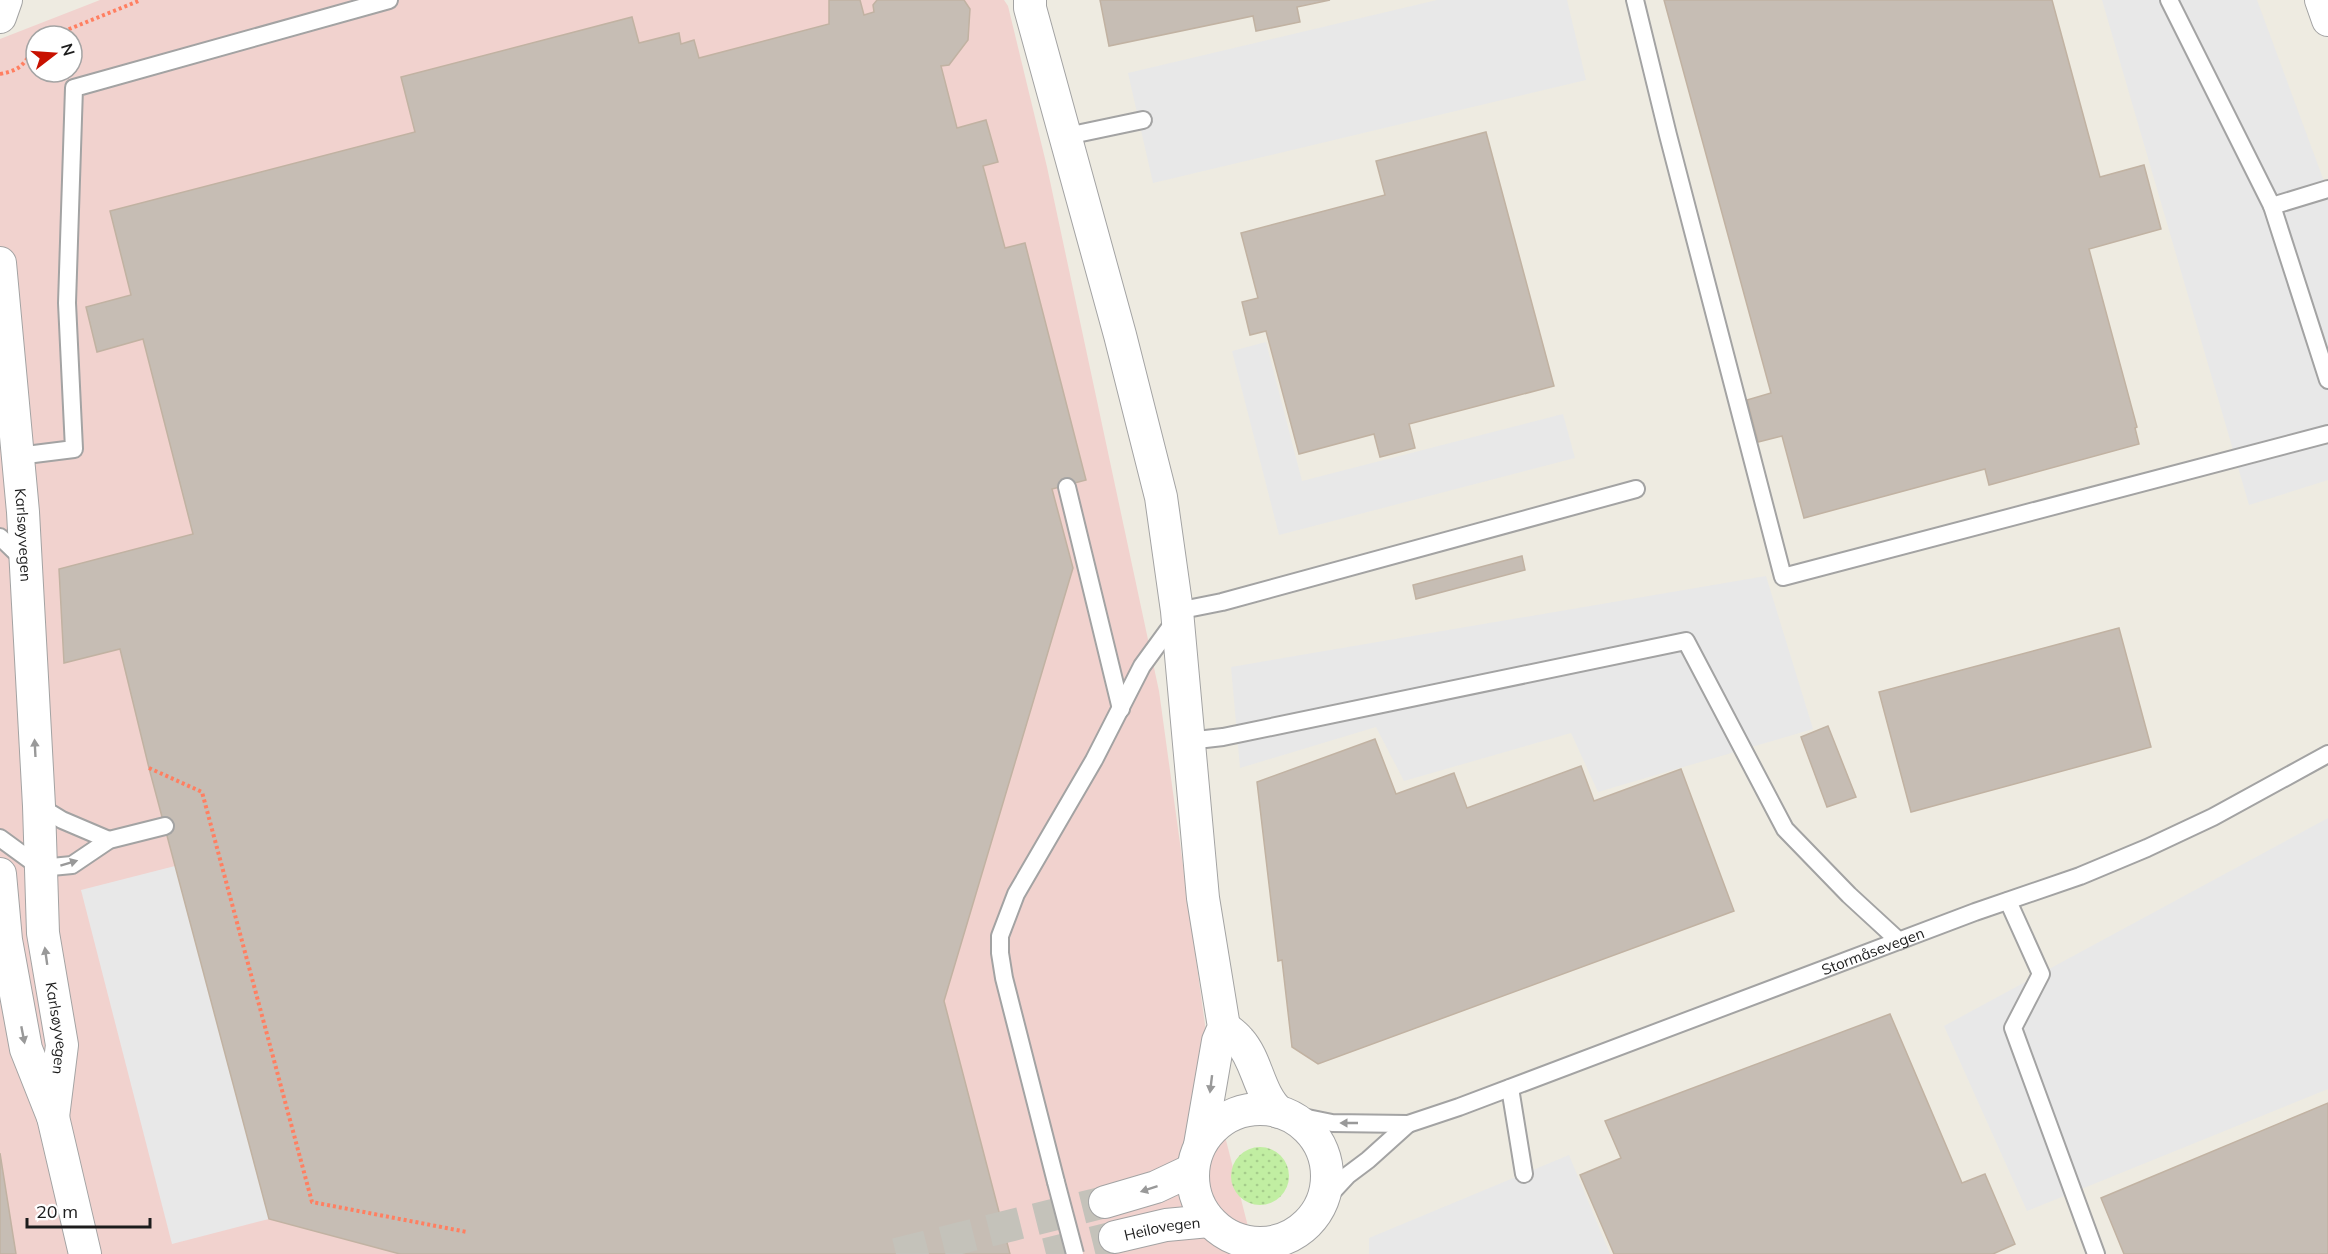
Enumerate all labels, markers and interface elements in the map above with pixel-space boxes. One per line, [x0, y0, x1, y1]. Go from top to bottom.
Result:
north arrow [24, 24, 84, 84]
text: N [57, 41, 80, 58]
street label: Karlsøyvegen [11, 487, 36, 582]
one-way arrow [31, 739, 40, 758]
one-way arrow [60, 858, 78, 867]
street label: Stormåsevegen [1819, 923, 1927, 979]
one-way arrow [42, 946, 51, 965]
street label: Karlsøyvegen [42, 980, 72, 1076]
one-way arrow [19, 1026, 28, 1045]
one-way arrow [1206, 1074, 1216, 1093]
one-way arrow [1340, 1118, 1359, 1128]
one-way arrow [1140, 1184, 1158, 1194]
scale bar [27, 1191, 150, 1229]
text: 20 m [36, 1200, 78, 1223]
street label: Heilovegen [1122, 1212, 1201, 1244]

